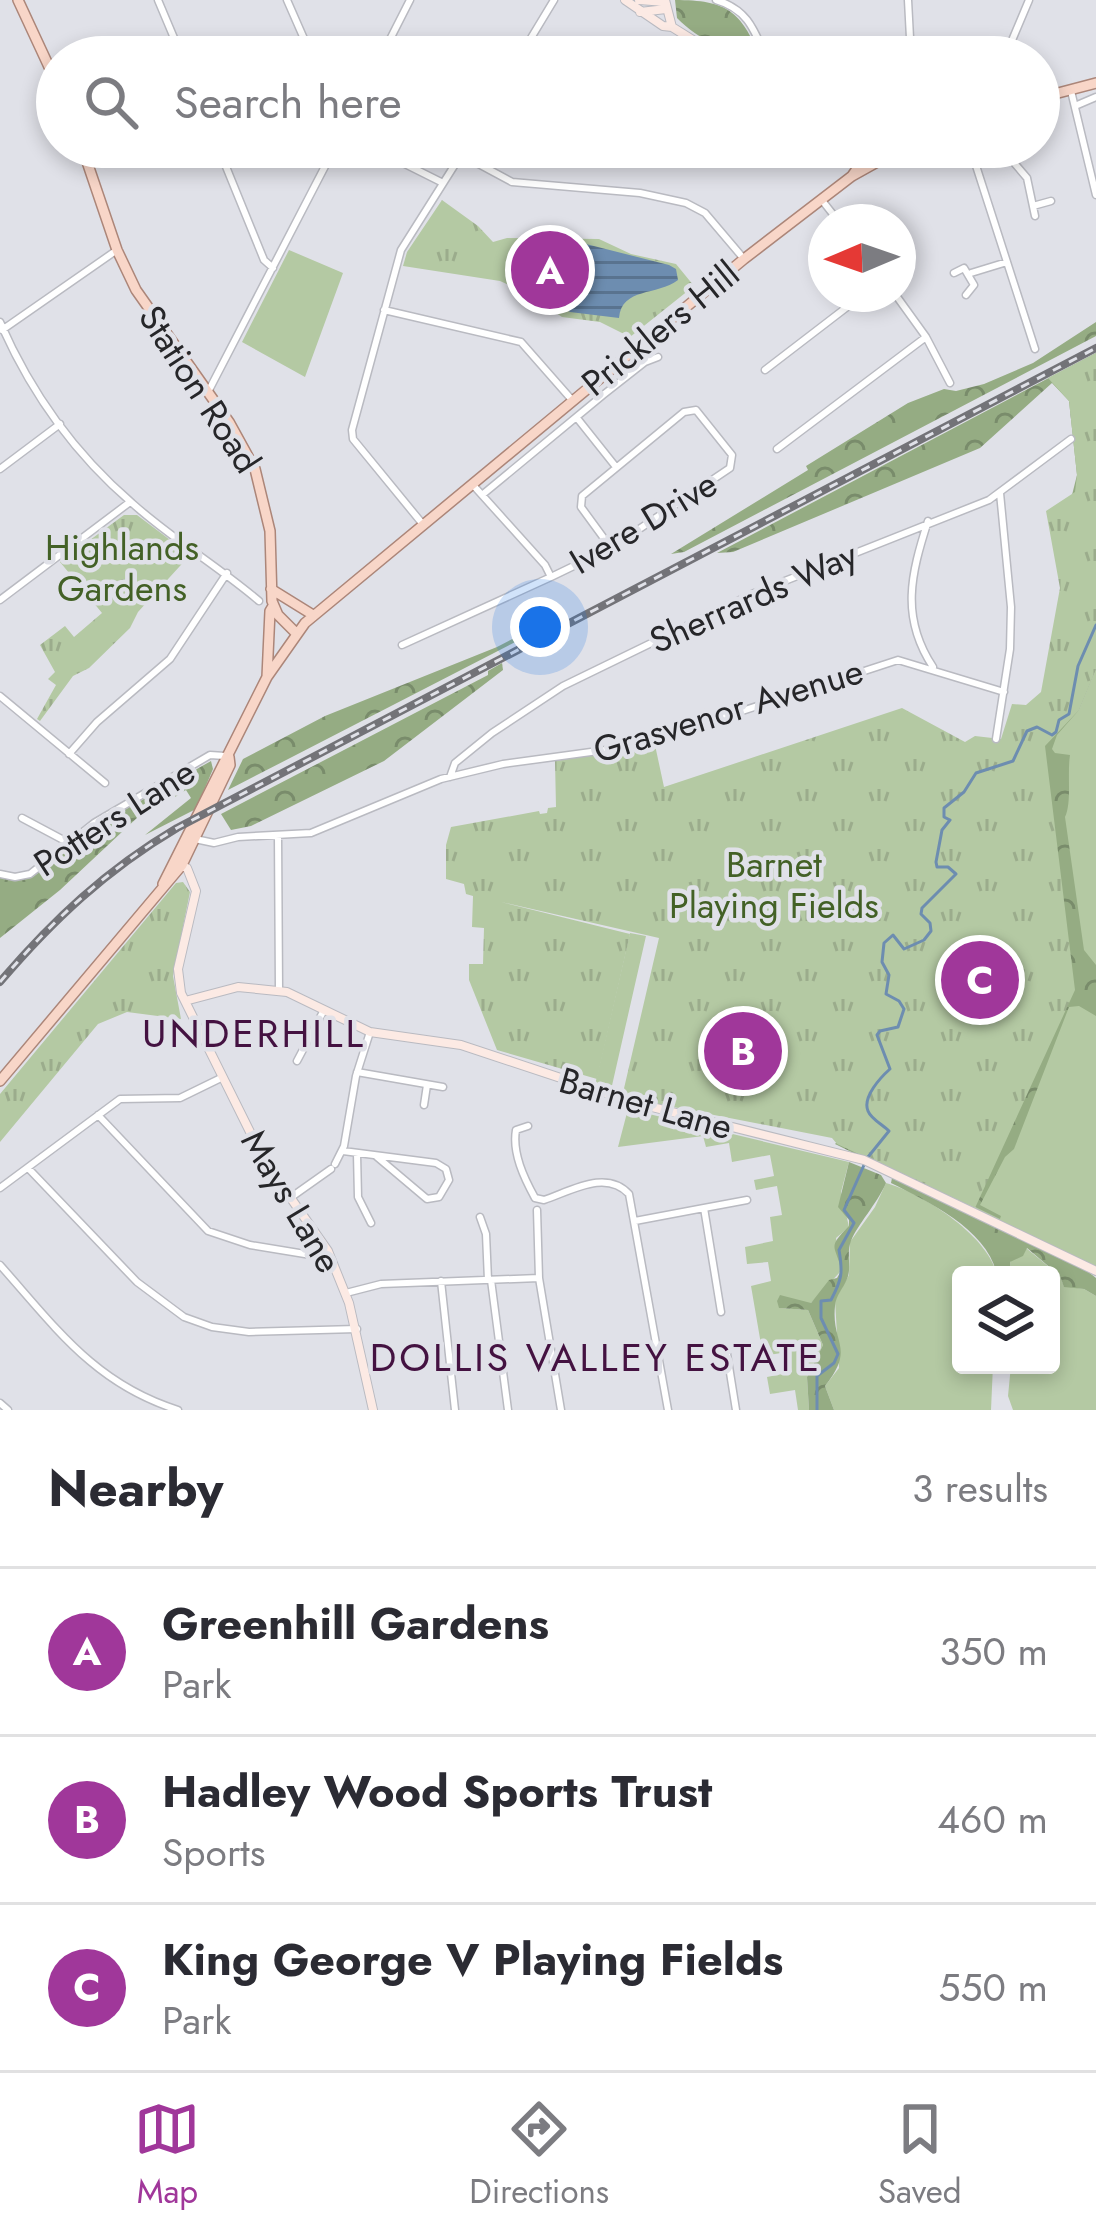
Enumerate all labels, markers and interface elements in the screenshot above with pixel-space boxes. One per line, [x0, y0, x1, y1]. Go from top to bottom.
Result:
search box [36, 36, 1060, 168]
icon: search [78, 69, 144, 135]
text: Search here [174, 70, 402, 135]
north arrow [808, 204, 916, 312]
pin: A [511, 225, 589, 315]
street label: Pricklers Hill [570, 248, 750, 408]
street label: Station Road [126, 295, 274, 483]
street label: Ivere Drive [559, 458, 727, 586]
park label: Highlands Gardens [45, 521, 199, 614]
street label: Sherrards Way [641, 528, 865, 666]
your location [510, 597, 570, 657]
street label: Grasvenor Avenue [587, 644, 869, 776]
street label: Potters Lane [23, 745, 205, 889]
park label: Barnet Playing Fields [669, 838, 879, 931]
pin: C [941, 935, 1019, 1025]
district label: UNDERHILL [142, 1005, 366, 1062]
pin: B [704, 1006, 782, 1096]
street label: Barnet Lane [553, 1054, 739, 1152]
street label: Mays Lane [229, 1120, 355, 1282]
map controls [952, 1266, 1060, 1374]
button: layers [952, 1266, 1060, 1374]
district label: DOLLIS VALLEY ESTATE [370, 1329, 822, 1386]
text: Nearby [48, 1451, 223, 1525]
text: 3 results [912, 1460, 1048, 1517]
text: Greenhill Gardens [162, 1591, 549, 1656]
text: A [73, 1623, 101, 1680]
text: 350 m [939, 1623, 1048, 1680]
text: Park [162, 1656, 232, 1713]
text: Hadley Wood Sports Trust [162, 1759, 712, 1824]
text: B [74, 1791, 100, 1848]
text: 460 m [937, 1791, 1048, 1848]
text: Sports [162, 1824, 265, 1881]
text: King George V Playing Fields [162, 1927, 783, 1992]
text: C [73, 1959, 101, 2016]
text: 550 m [938, 1959, 1048, 2016]
text: Park [162, 1992, 232, 2049]
tab: Map [134, 2096, 200, 2215]
tab: Directions [469, 2096, 609, 2215]
tab: Saved [878, 2096, 962, 2215]

